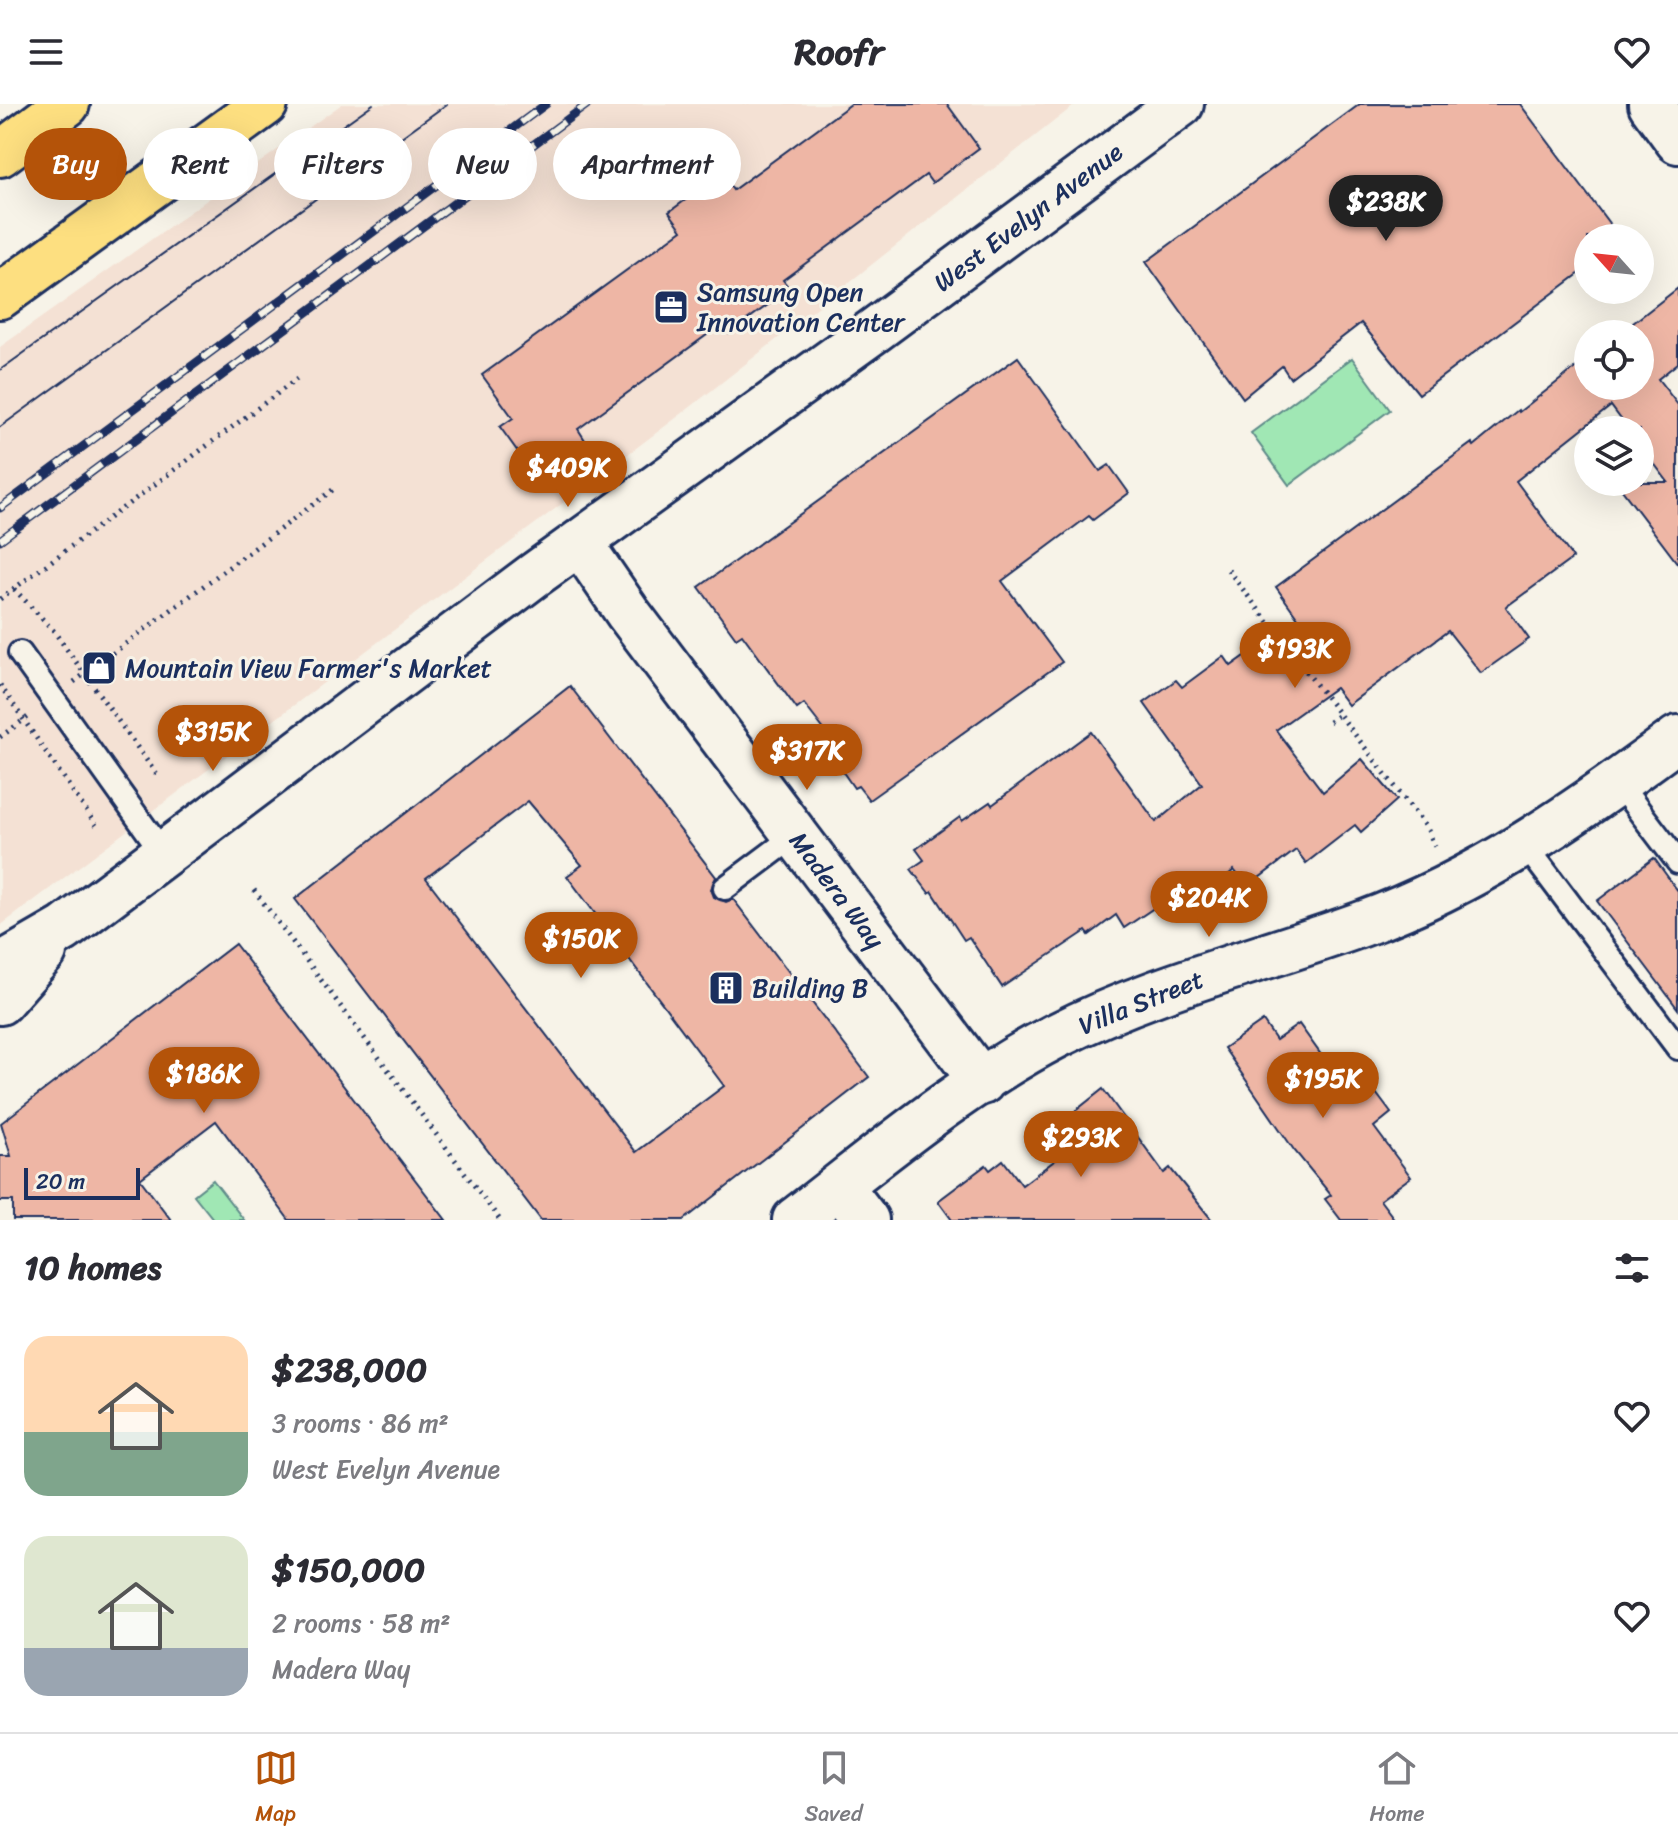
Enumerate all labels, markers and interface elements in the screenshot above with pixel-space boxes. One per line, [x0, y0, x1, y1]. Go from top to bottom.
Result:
text: Roofr [794, 20, 884, 84]
icon: menu [24, 30, 68, 74]
icon: heart [1610, 30, 1654, 74]
chip: Buy [24, 128, 127, 200]
chip: Rent [143, 128, 258, 200]
chip: Filters [274, 128, 412, 200]
chip: New [428, 128, 537, 200]
chip: Apartment [553, 128, 741, 200]
street label: West Evelyn Avenue [923, 130, 1133, 304]
pin: $238K [1330, 175, 1442, 243]
text: $238K [1347, 178, 1425, 224]
north arrow [1574, 224, 1654, 304]
map controls [1574, 224, 1654, 496]
place label: Samsung Open Innovation Center [696, 269, 906, 345]
office icon: Samsung Open Innovation Center [652, 288, 690, 326]
button: locate [1574, 320, 1654, 400]
button: layers [1574, 416, 1654, 496]
pin: $409K [512, 441, 624, 509]
text: $409K [527, 444, 609, 490]
pin: $193K [1239, 622, 1351, 690]
text: $193K [1258, 625, 1332, 671]
place label: Mountain View Farmer's Market [125, 645, 492, 691]
shop icon: Mountain View Farmer's Market [80, 649, 118, 687]
pin: $315K [157, 705, 269, 773]
text: $315K [176, 708, 250, 754]
pin: $317K [751, 724, 863, 792]
text: $317K [770, 727, 844, 773]
street label: Madera Way [777, 821, 897, 960]
pin: $204K [1153, 871, 1265, 939]
text: $204K [1169, 874, 1250, 920]
pin: $150K [525, 912, 637, 980]
text: $150K [543, 915, 619, 961]
street label: Villa Street [1071, 956, 1211, 1048]
place label: Building B [752, 965, 868, 1011]
building icon: Building B [707, 969, 745, 1007]
pin: $186K [148, 1047, 260, 1115]
text: $186K [167, 1050, 241, 1096]
pin: $195K [1267, 1052, 1379, 1120]
text: $195K [1285, 1055, 1361, 1101]
pin: $293K [1025, 1111, 1137, 1179]
text: $293K [1042, 1114, 1120, 1160]
text: 20 m [36, 1162, 85, 1201]
scale bar [24, 1164, 140, 1200]
text: 10 homes [24, 1238, 162, 1298]
icon: filters [1610, 1246, 1654, 1290]
text: $238,000 [272, 1340, 427, 1400]
icon: home [88, 1368, 184, 1464]
icon: heart [1610, 1394, 1654, 1438]
text: 3 rooms · 86 m² [272, 1400, 449, 1446]
text: West Evelyn Avenue [272, 1446, 500, 1492]
text: $150,000 [272, 1540, 425, 1600]
icon: home [88, 1568, 184, 1664]
icon: heart [1610, 1594, 1654, 1638]
text: 2 rooms · 58 m² [272, 1600, 450, 1646]
text: Madera Way [272, 1646, 410, 1692]
tab: Map [254, 1746, 298, 1833]
tab: Saved [805, 1746, 863, 1833]
tab: Home [1370, 1746, 1424, 1833]

